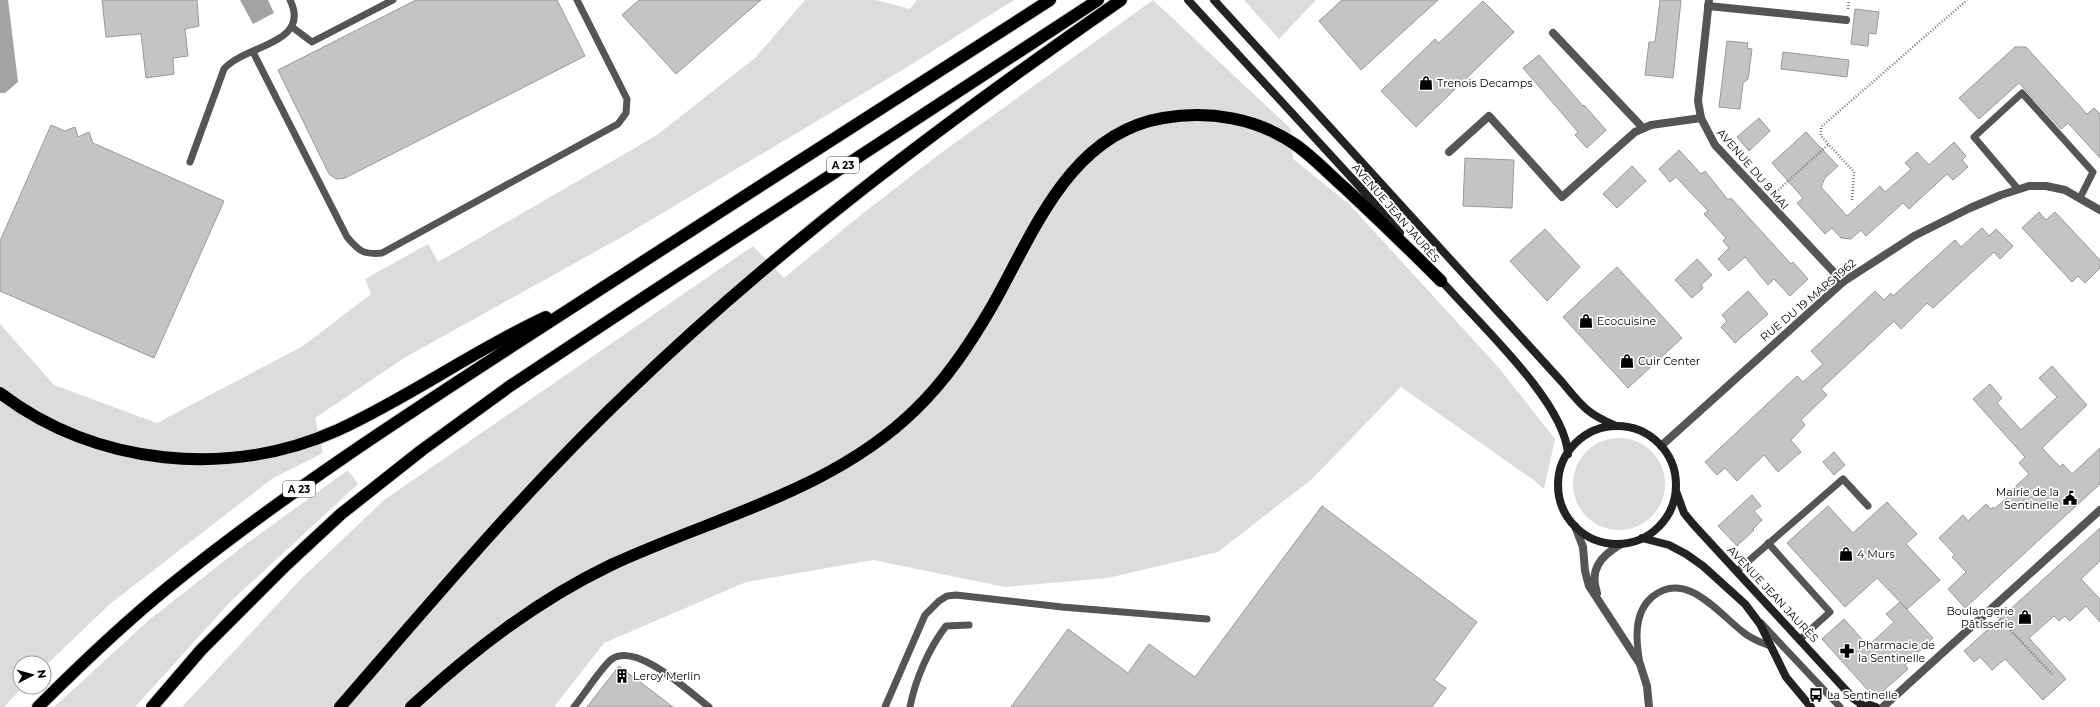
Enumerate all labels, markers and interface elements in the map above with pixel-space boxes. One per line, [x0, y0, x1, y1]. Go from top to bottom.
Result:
shop icon: Trenois Decamps [1418, 75, 1434, 91]
place label: Trenois Decamps [1437, 76, 1533, 90]
street label: AVENUE DU 8 MAI [1714, 126, 1792, 212]
road number: A 23 [827, 157, 859, 173]
street label: AVENUE JEAN JAURÈS [1349, 161, 1443, 266]
street label: RUE DU 19 MARS 1962 [1757, 256, 1859, 344]
shop icon: Ecocuisine [1578, 313, 1594, 329]
place label: Ecocuisine [1597, 314, 1657, 328]
shop icon: Cuir Center [1619, 353, 1635, 369]
place label: Cuir Center [1638, 354, 1700, 368]
road number: A 23 [283, 481, 315, 497]
place label: Mairie de la Sentinelle [1996, 485, 2059, 512]
public building icon: Mairie de la Sentinelle [2062, 490, 2078, 506]
street label: AVENUE JEAN JAURÈS [1725, 543, 1821, 645]
shop icon: 4 Murs [1838, 546, 1854, 562]
place label: 4 Murs [1857, 547, 1895, 561]
place label: Boulangerie Pâtisserie [1946, 604, 2014, 631]
shop icon: Boulangerie Pâtisserie [2017, 609, 2033, 625]
place label: Pharmacie de la Sentinelle [1858, 638, 1935, 665]
pharmacy icon: Pharmacie de la Sentinelle [1839, 643, 1855, 659]
north arrow [12, 655, 52, 695]
building icon: Leroy Merlin [614, 668, 630, 684]
text: N [35, 669, 49, 679]
place label: Leroy Merlin [633, 669, 701, 683]
bus stop icon: La Sentinelle [1808, 687, 1824, 703]
place label: La Sentinelle [1827, 688, 1898, 702]

